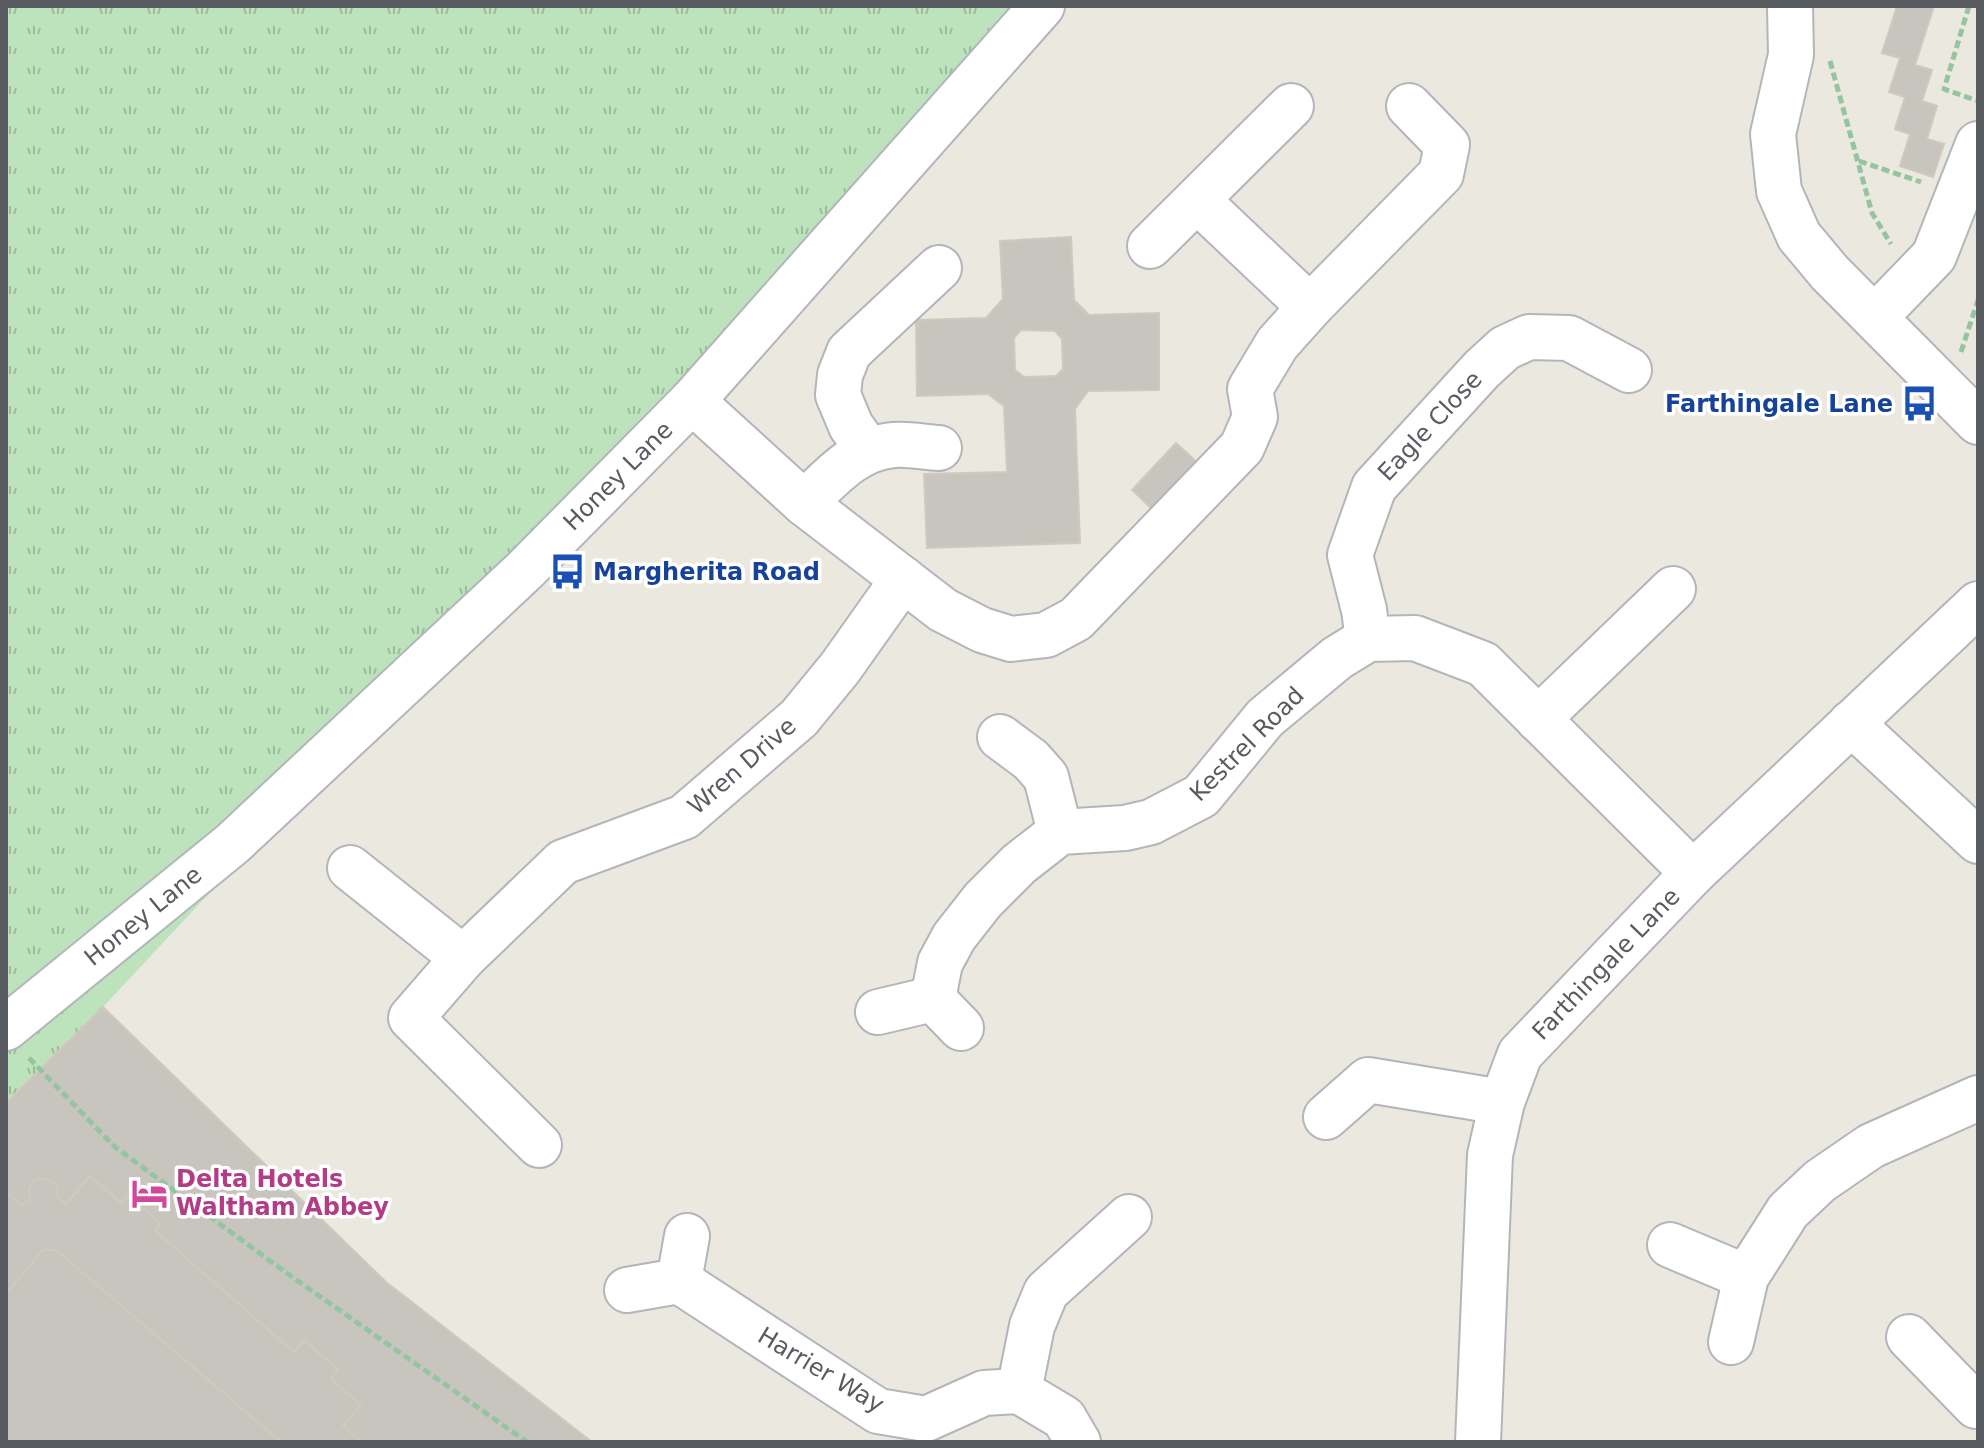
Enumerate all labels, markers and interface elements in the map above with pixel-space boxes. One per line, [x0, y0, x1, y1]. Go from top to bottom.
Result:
street label: Eagle Close [1372, 365, 1488, 487]
bus stop icon: Farthingale Lane [1900, 385, 1938, 423]
place label: Farthingale Lane [1665, 390, 1893, 418]
street label: Honey Lane [558, 416, 678, 536]
bus stop icon: Margherita Road [548, 553, 586, 591]
place label: Margherita Road [593, 558, 820, 586]
street label: Kestrel Road [1184, 681, 1310, 807]
street label: Wren Drive [682, 712, 802, 820]
street label: Honey Lane [79, 860, 207, 972]
street label: Farthingale Lane [1527, 882, 1685, 1046]
place label: Delta Hotels Waltham Abbey [176, 1165, 389, 1221]
hotel icon: Delta Hotels Waltham Abbey [131, 1174, 169, 1212]
street label: Harrier Way [753, 1321, 889, 1419]

